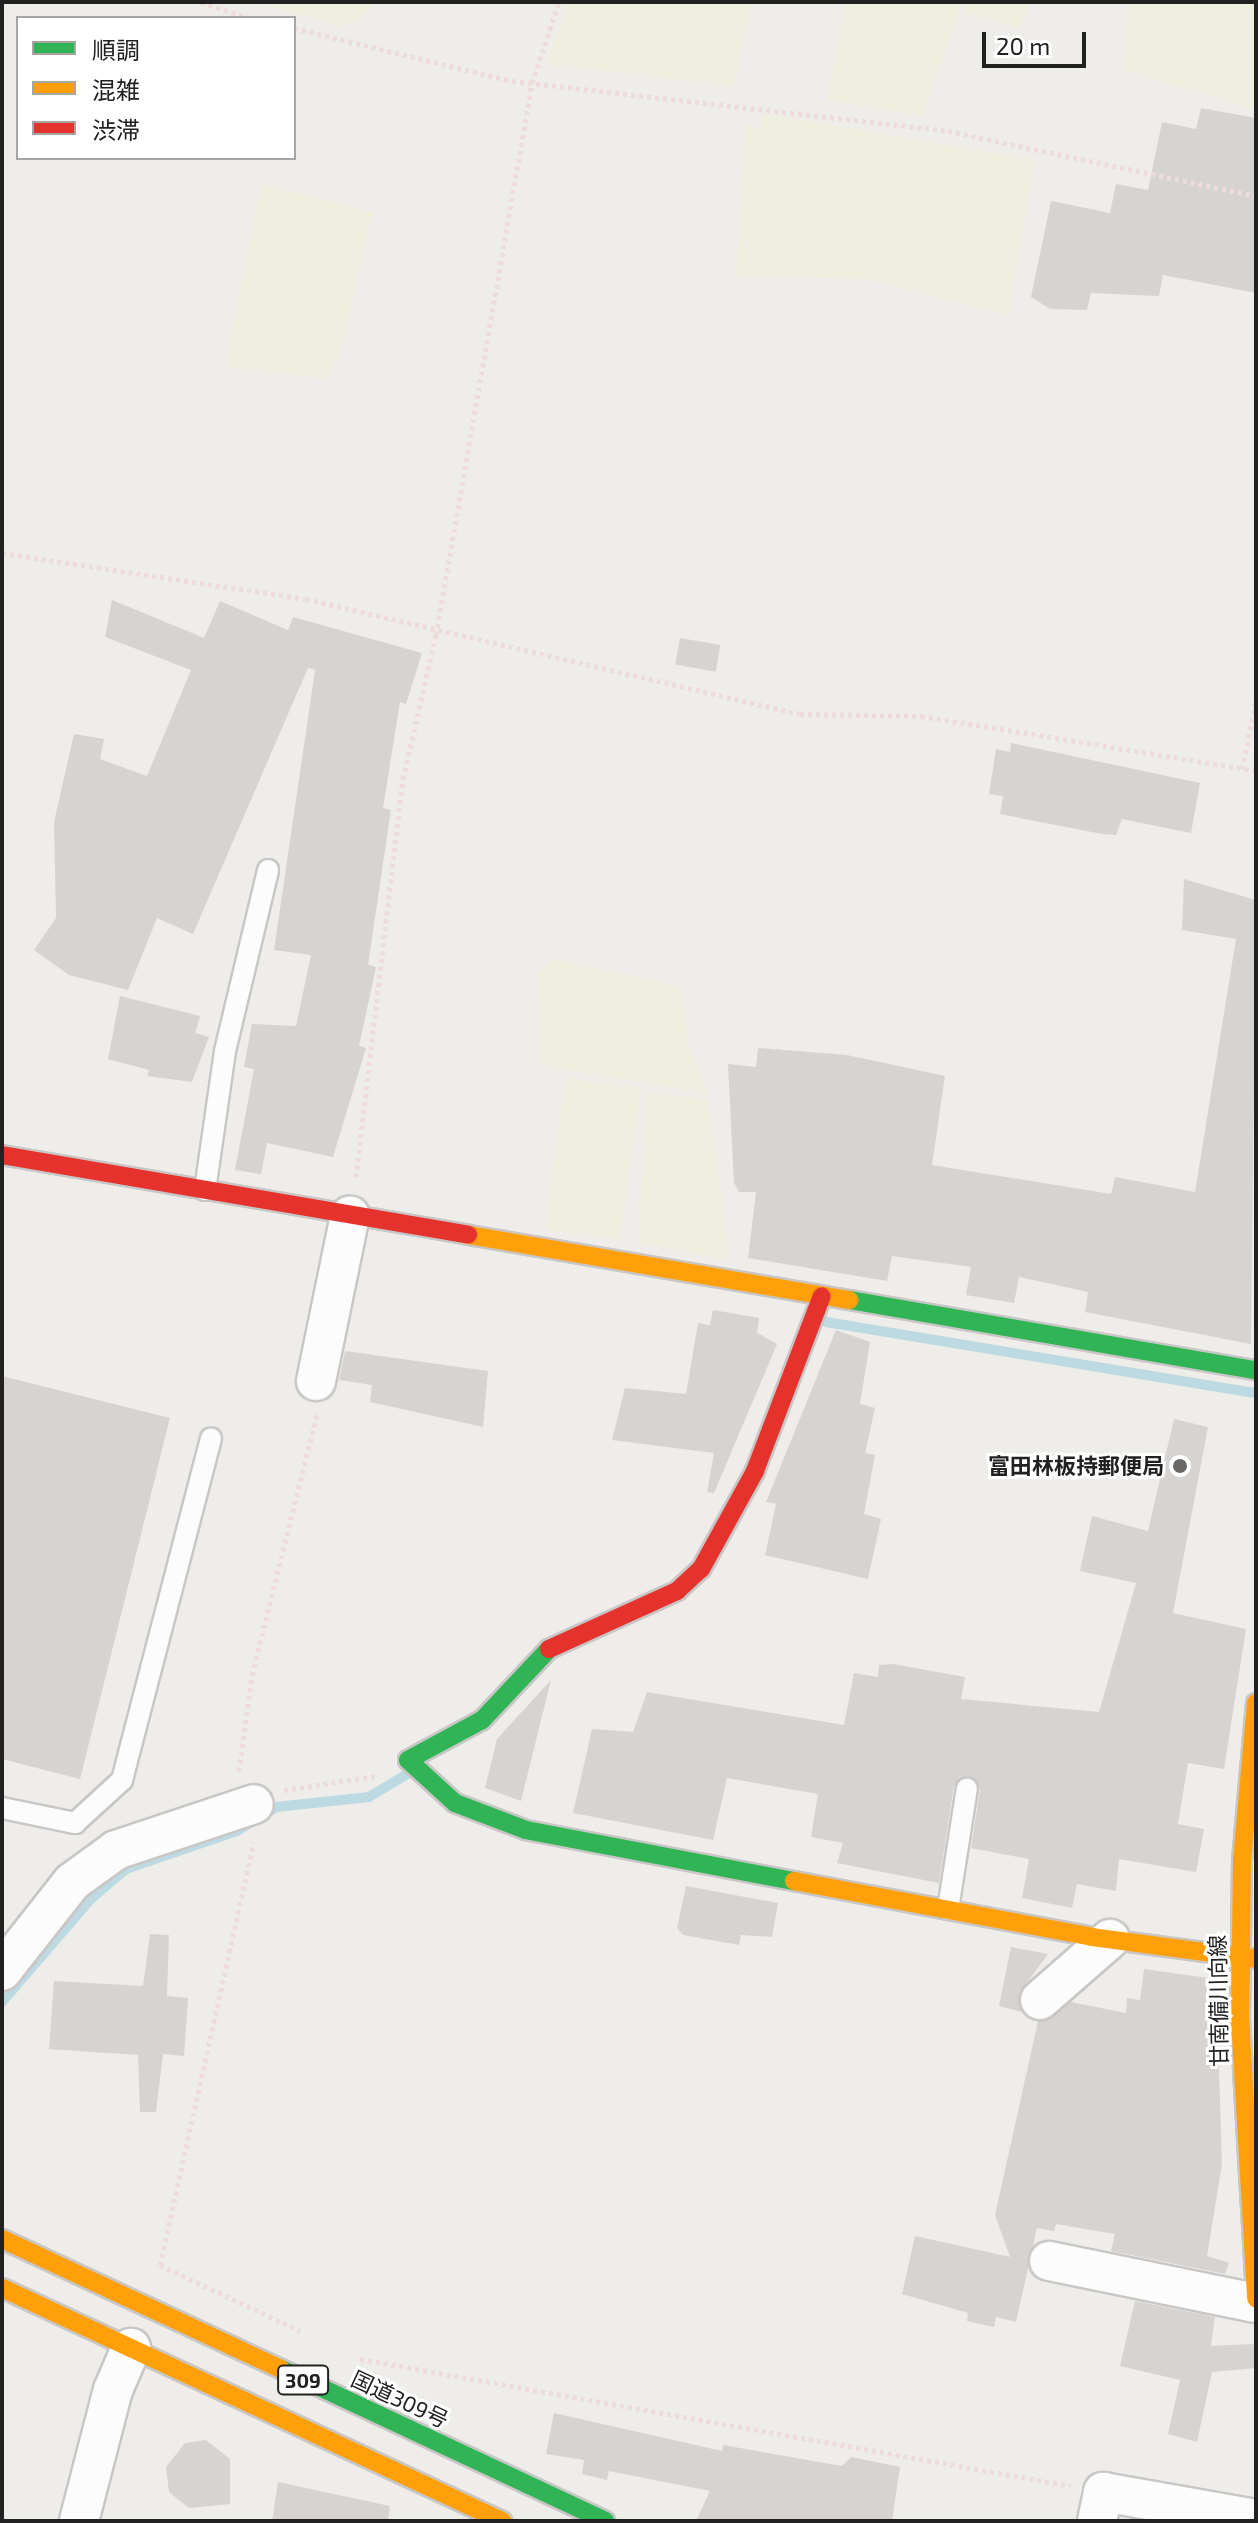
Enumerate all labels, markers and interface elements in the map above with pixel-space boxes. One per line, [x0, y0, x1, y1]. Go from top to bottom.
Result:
legend [16, 16, 296, 160]
scale bar [986, 16, 1090, 66]
text: 20 m [996, 31, 1050, 60]
text: 順調 [92, 35, 140, 64]
text: 混雑 [92, 75, 140, 104]
text: 渋滞 [92, 115, 140, 144]
place label: 富田林板持郵便局 [988, 1453, 1164, 1479]
marker: 富田林板持郵便局 [1171, 1457, 1189, 1475]
street label: 甘南備川向線 [1204, 1935, 1232, 2067]
road number: 309 [277, 2364, 329, 2396]
street label: 国道309号 [347, 2365, 453, 2433]

